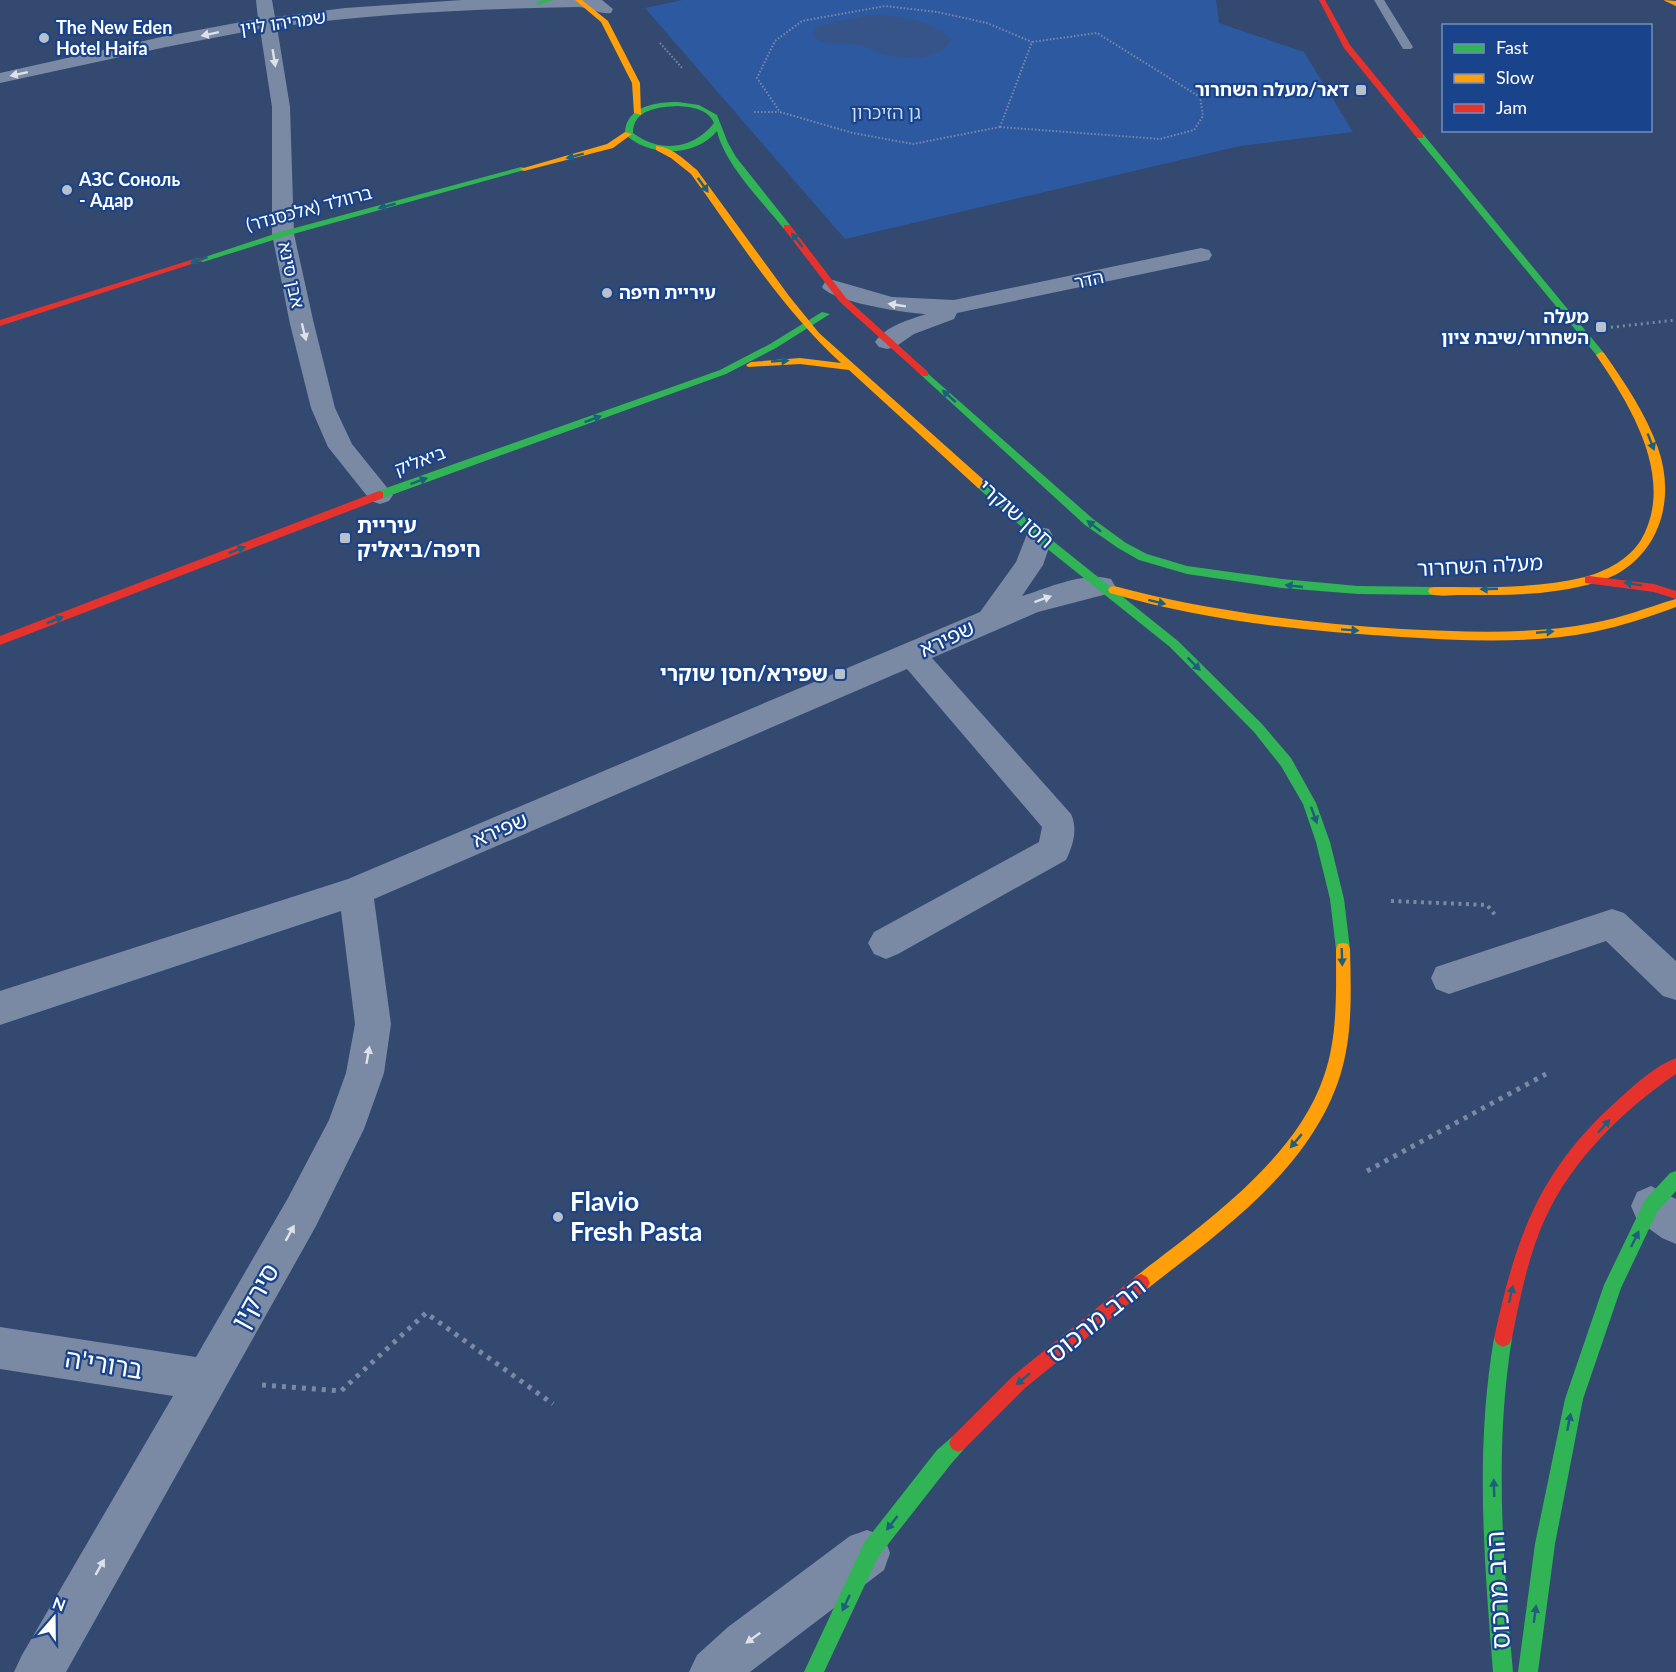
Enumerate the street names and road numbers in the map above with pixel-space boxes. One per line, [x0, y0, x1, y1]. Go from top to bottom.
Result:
street label: שמריהו לוין [238, 5, 327, 39]
street label: ברוולד (אלכסנדר) [243, 181, 374, 235]
street label: אבן סינא [274, 240, 310, 310]
street label: הדר [1072, 265, 1106, 293]
street label: ביאליק [391, 441, 448, 479]
street label: חסן שוקרי [974, 473, 1060, 552]
street label: מעלה השחרור [1416, 549, 1544, 580]
street label: שפירא [915, 614, 978, 661]
street label: שפירא [468, 806, 531, 851]
street label: סירקין [223, 1257, 285, 1334]
street label: הרב מרכוס [1039, 1270, 1151, 1369]
street label: ברורי'ה [63, 1341, 145, 1385]
street label: הרב מרכוס [1478, 1530, 1516, 1650]

